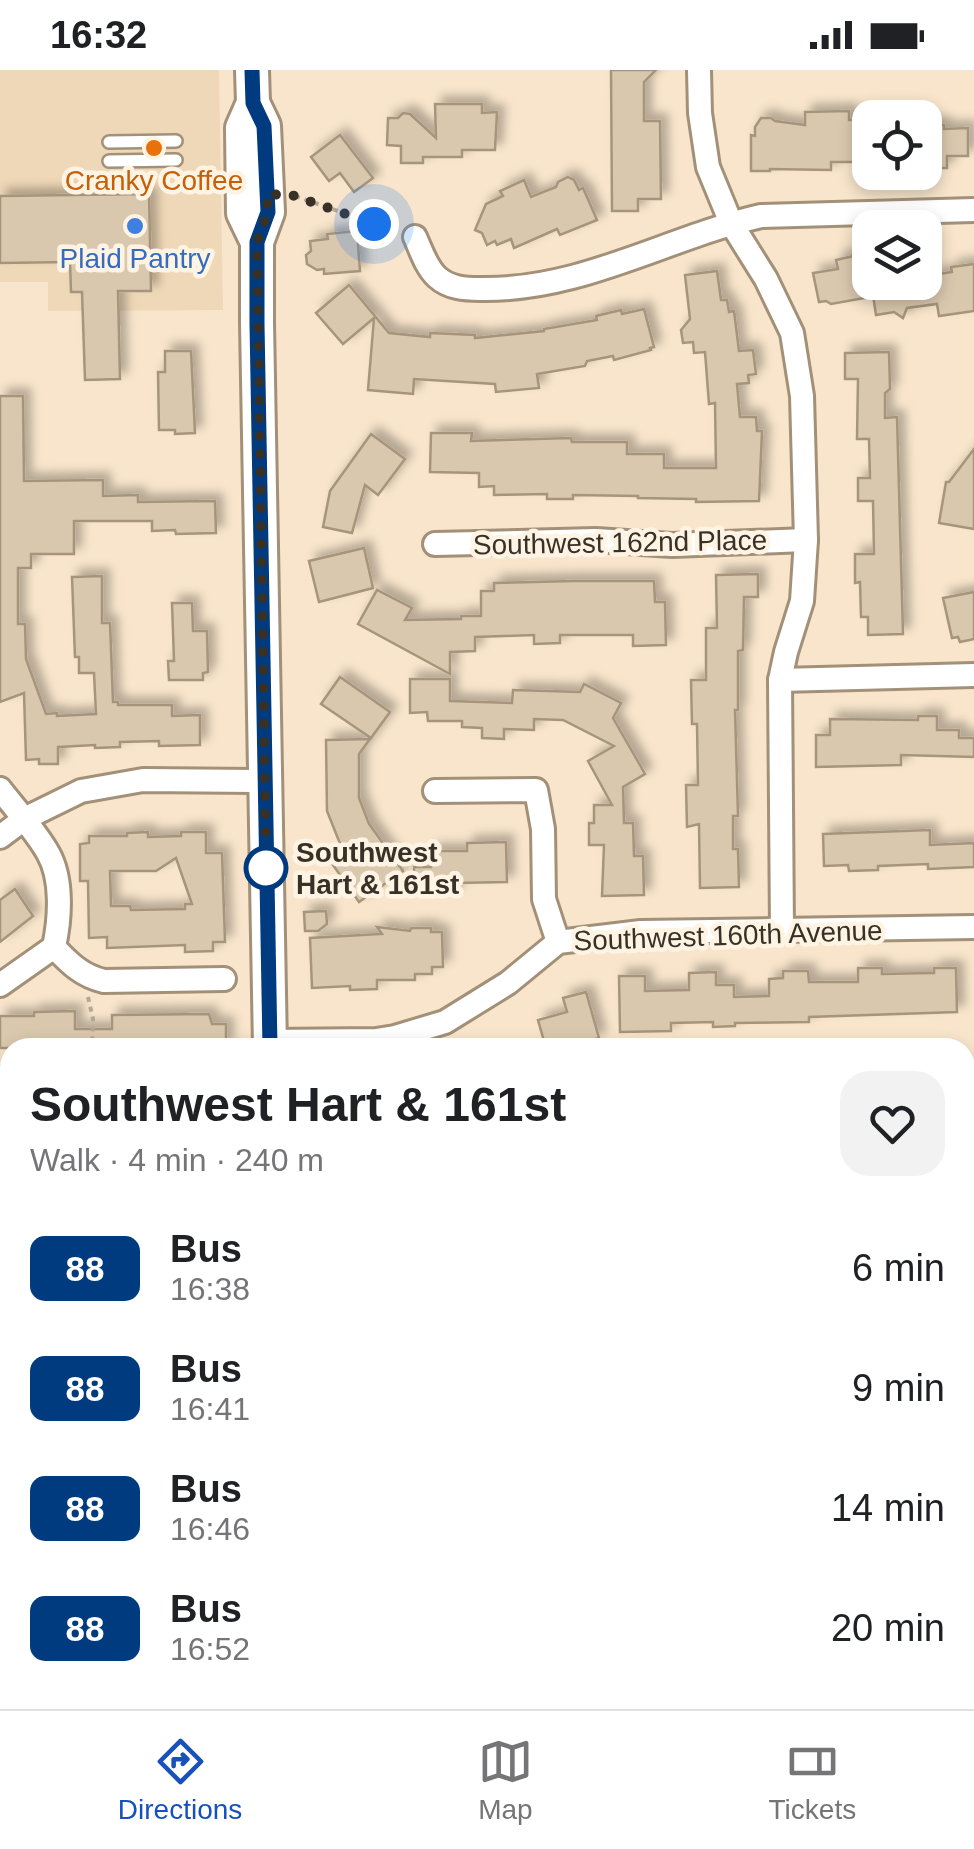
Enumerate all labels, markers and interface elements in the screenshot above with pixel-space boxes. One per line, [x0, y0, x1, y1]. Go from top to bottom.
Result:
text: 16:32 [50, 14, 147, 56]
map controls [852, 100, 942, 300]
button: locate [852, 100, 942, 190]
marker: Cranky Coffee [143, 137, 165, 159]
place label: Cranky Coffee [65, 165, 243, 196]
your location [349, 199, 399, 249]
button: layers [852, 210, 942, 300]
marker: Plaid Pantry [124, 215, 146, 237]
place label: Plaid Pantry [60, 243, 210, 274]
street label: Southwest 162nd Place [473, 524, 767, 561]
place label: Southwest Hart & 161st [296, 837, 459, 900]
marker: Southwest Hart & 161st [245, 847, 287, 889]
street label: Southwest 160th Avenue [573, 915, 883, 956]
button: heart [840, 1071, 945, 1176]
text: Southwest Hart & 161st [30, 1078, 566, 1131]
text: Walk · 4 min · 240 m [30, 1142, 324, 1178]
text: Bus [170, 1228, 242, 1270]
text: 6 min [852, 1247, 945, 1289]
text: 88 [66, 1249, 104, 1288]
text: 16:38 [170, 1271, 250, 1307]
text: Bus [170, 1348, 242, 1390]
text: 9 min [852, 1367, 945, 1409]
text: 88 [66, 1369, 104, 1408]
text: 16:41 [170, 1391, 250, 1427]
text: Bus [170, 1468, 242, 1510]
text: 14 min [831, 1487, 945, 1529]
text: 88 [66, 1489, 104, 1528]
text: 16:46 [170, 1511, 250, 1547]
text: Bus [170, 1588, 242, 1630]
text: 20 min [831, 1607, 945, 1649]
text: 88 [66, 1609, 104, 1648]
text: 16:52 [170, 1631, 250, 1667]
tab: Directions [118, 1734, 242, 1826]
tab: Map [478, 1734, 533, 1826]
tab: Tickets [769, 1734, 856, 1826]

